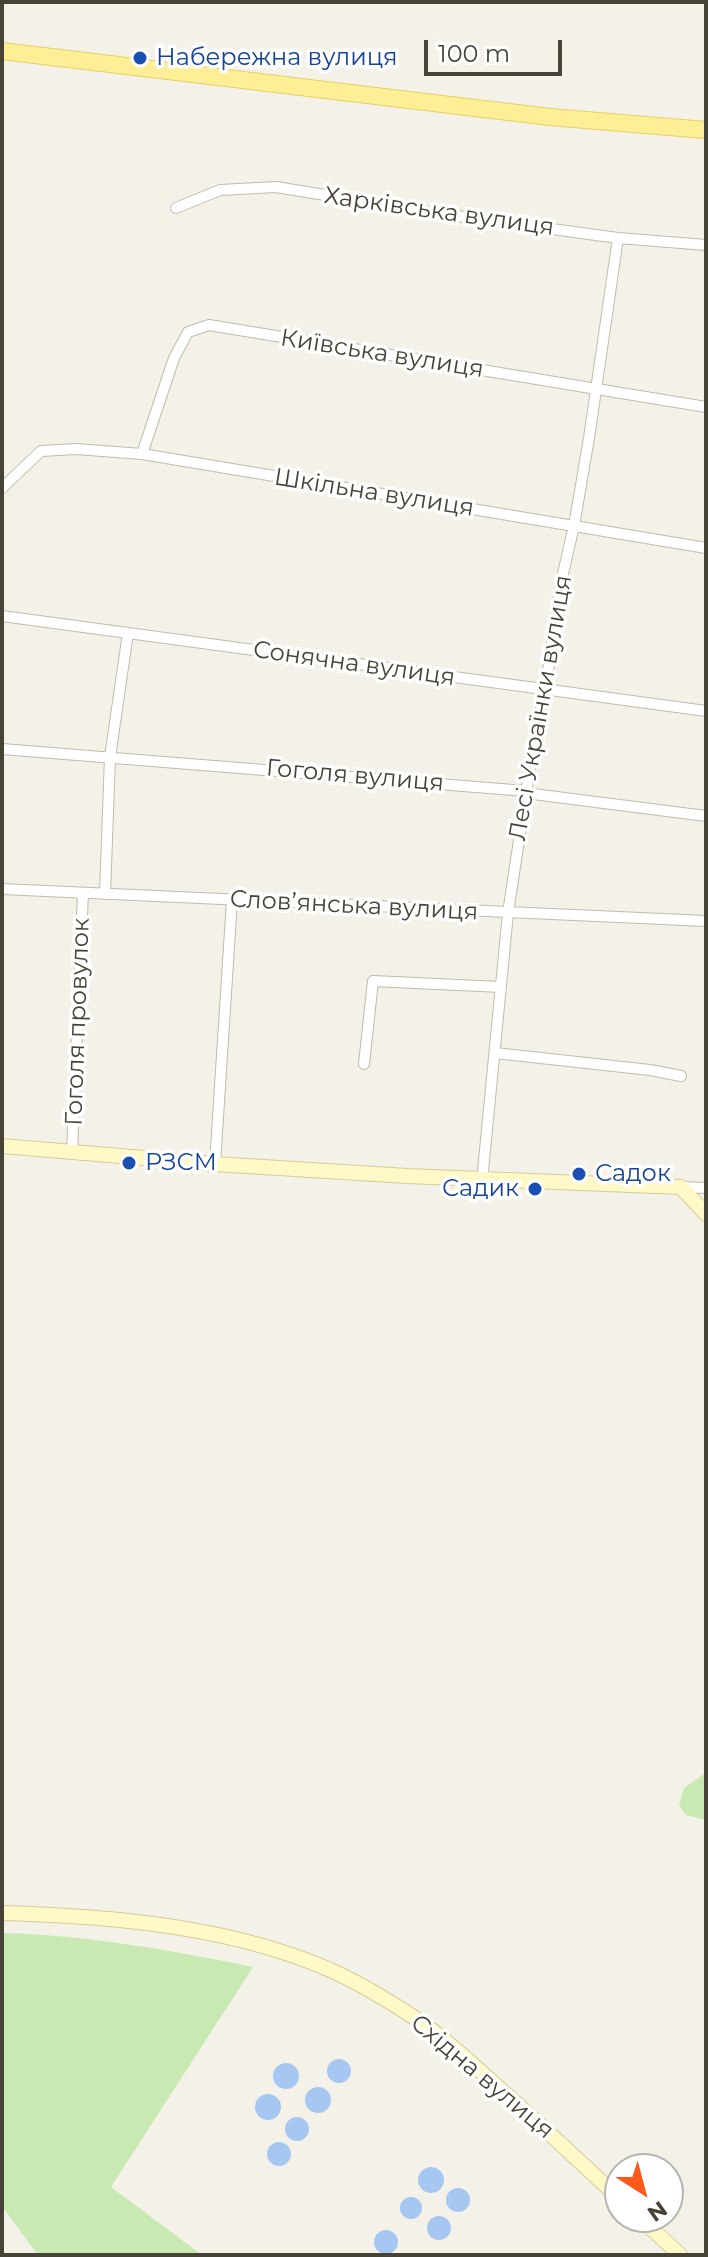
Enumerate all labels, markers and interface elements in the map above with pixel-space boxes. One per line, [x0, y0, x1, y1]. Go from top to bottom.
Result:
scale bar [428, 24, 566, 74]
text: 100 m [438, 39, 510, 68]
place label: Набережна вулиця [156, 44, 398, 72]
marker: Набережна вулиця [131, 49, 149, 67]
street label: Харківська вулиця [322, 182, 556, 242]
street label: Київська вулиця [278, 324, 486, 384]
street label: Шкільна вулиця [272, 463, 476, 523]
street label: Лесі Українки вулиця [503, 573, 579, 843]
street label: Сонячна вулиця [251, 636, 457, 692]
street label: Гоголя вулиця [265, 754, 445, 798]
street label: Слов’янська вулиця [229, 885, 479, 927]
street label: Гоголя провулок [60, 918, 96, 1126]
place label: РЗСМ [145, 1149, 217, 1177]
marker: РЗСМ [120, 1154, 138, 1172]
place label: Садок [595, 1160, 671, 1188]
marker: Садок [570, 1165, 588, 1183]
place label: Садик [442, 1175, 519, 1203]
marker: Садик [526, 1180, 544, 1198]
street label: Східна вулиця [405, 2009, 559, 2145]
north arrow [604, 2153, 684, 2233]
text: N [642, 2195, 672, 2227]

